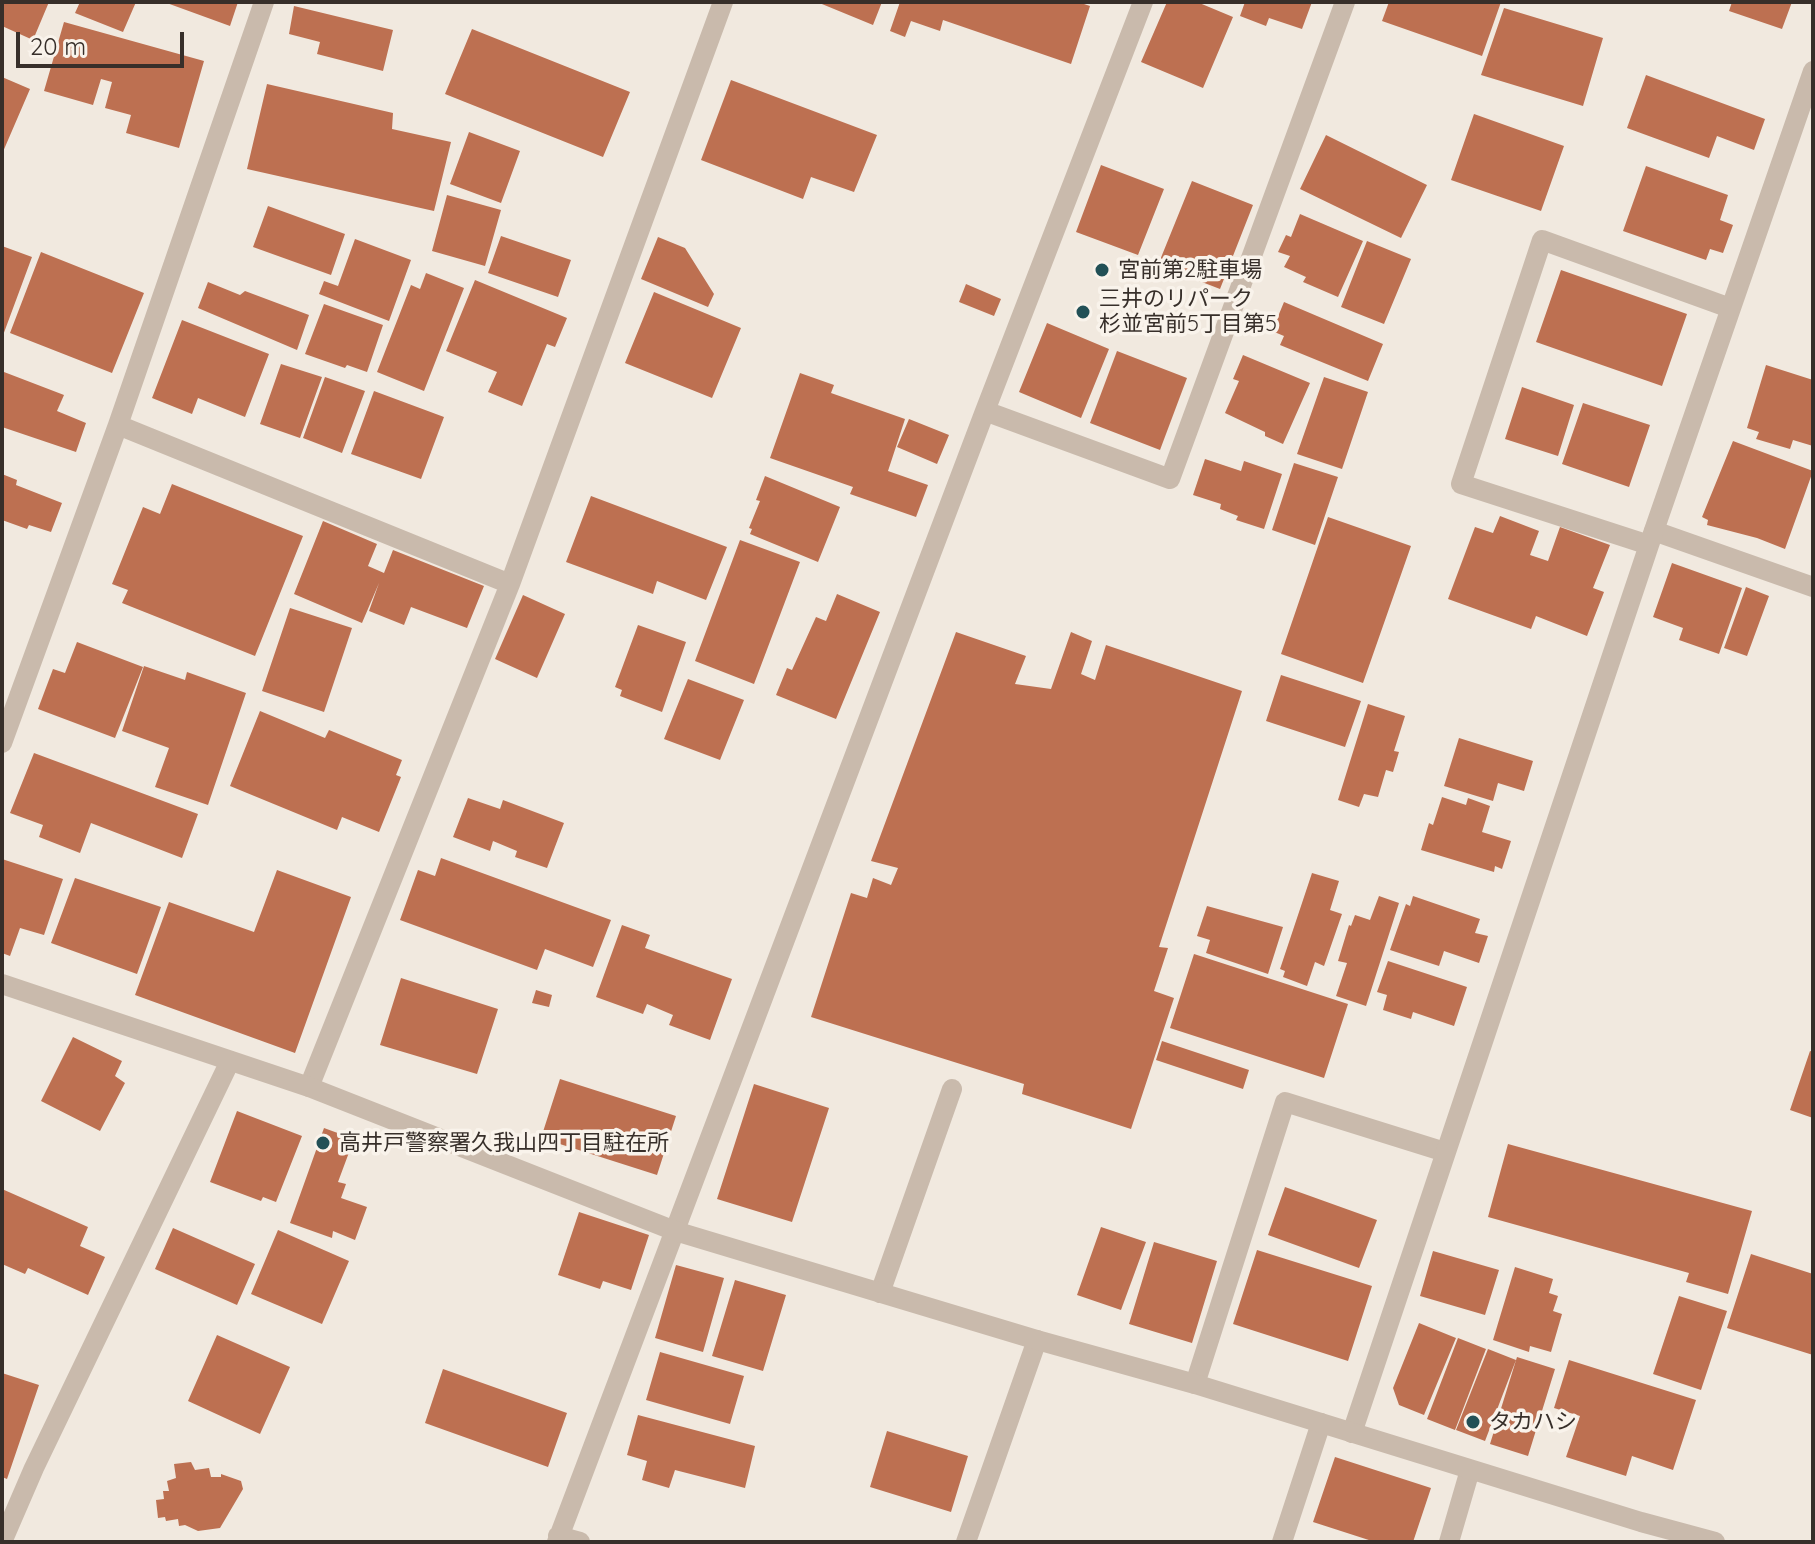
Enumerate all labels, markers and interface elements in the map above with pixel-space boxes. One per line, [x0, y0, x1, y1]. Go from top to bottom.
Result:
scale bar [20, 16, 188, 66]
text: 20 m [30, 31, 86, 61]
place label: 宮前第2駐車場 [1118, 257, 1262, 283]
marker: 宮前第2駐車場 [1093, 261, 1111, 279]
place label: 三井のリパーク 杉並宮前5丁目第5 [1099, 286, 1277, 338]
marker: 三井のリパーク 杉並宮前5丁目第5 [1074, 303, 1092, 321]
place label: 高井戸警察署久我山四丁目駐在所 [339, 1130, 669, 1156]
marker: 高井戸警察署久我山四丁目駐在所 [314, 1134, 332, 1152]
place label: タカハシ [1489, 1409, 1577, 1435]
marker: タカハシ [1464, 1413, 1482, 1431]

